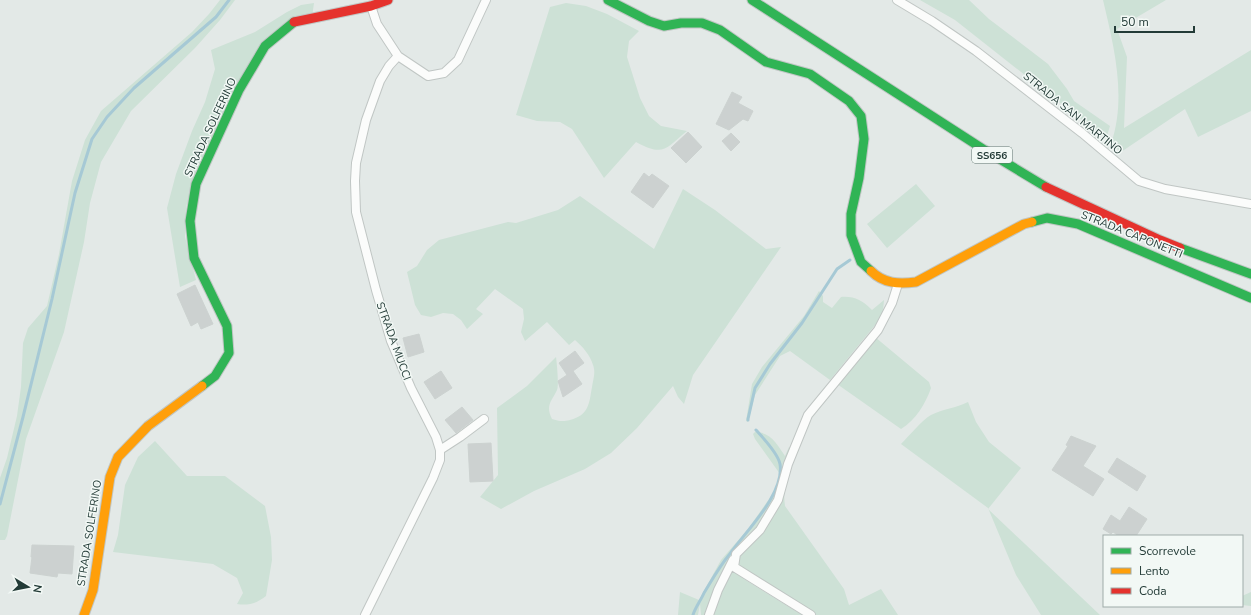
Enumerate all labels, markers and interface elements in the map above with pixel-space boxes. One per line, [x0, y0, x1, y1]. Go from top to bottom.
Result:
scale bar [1115, 8, 1194, 34]
text: 50 m [1121, 14, 1149, 30]
street label: STRADA SAN MARTINO [1020, 69, 1125, 158]
street label: STRADA SOLFERINO [181, 75, 240, 179]
road number: SS656 [972, 147, 1012, 163]
street label: STRADA CAPONETTI [1079, 207, 1185, 262]
street label: STRADA MUCCI [372, 300, 415, 382]
street label: STRADA SOLFERINO [74, 479, 105, 587]
legend [1103, 535, 1243, 607]
text: Scorrevole [1139, 543, 1196, 559]
text: Lento [1139, 563, 1170, 579]
north arrow [8, 567, 48, 607]
text: N [29, 583, 45, 594]
text: Coda [1139, 583, 1167, 599]

